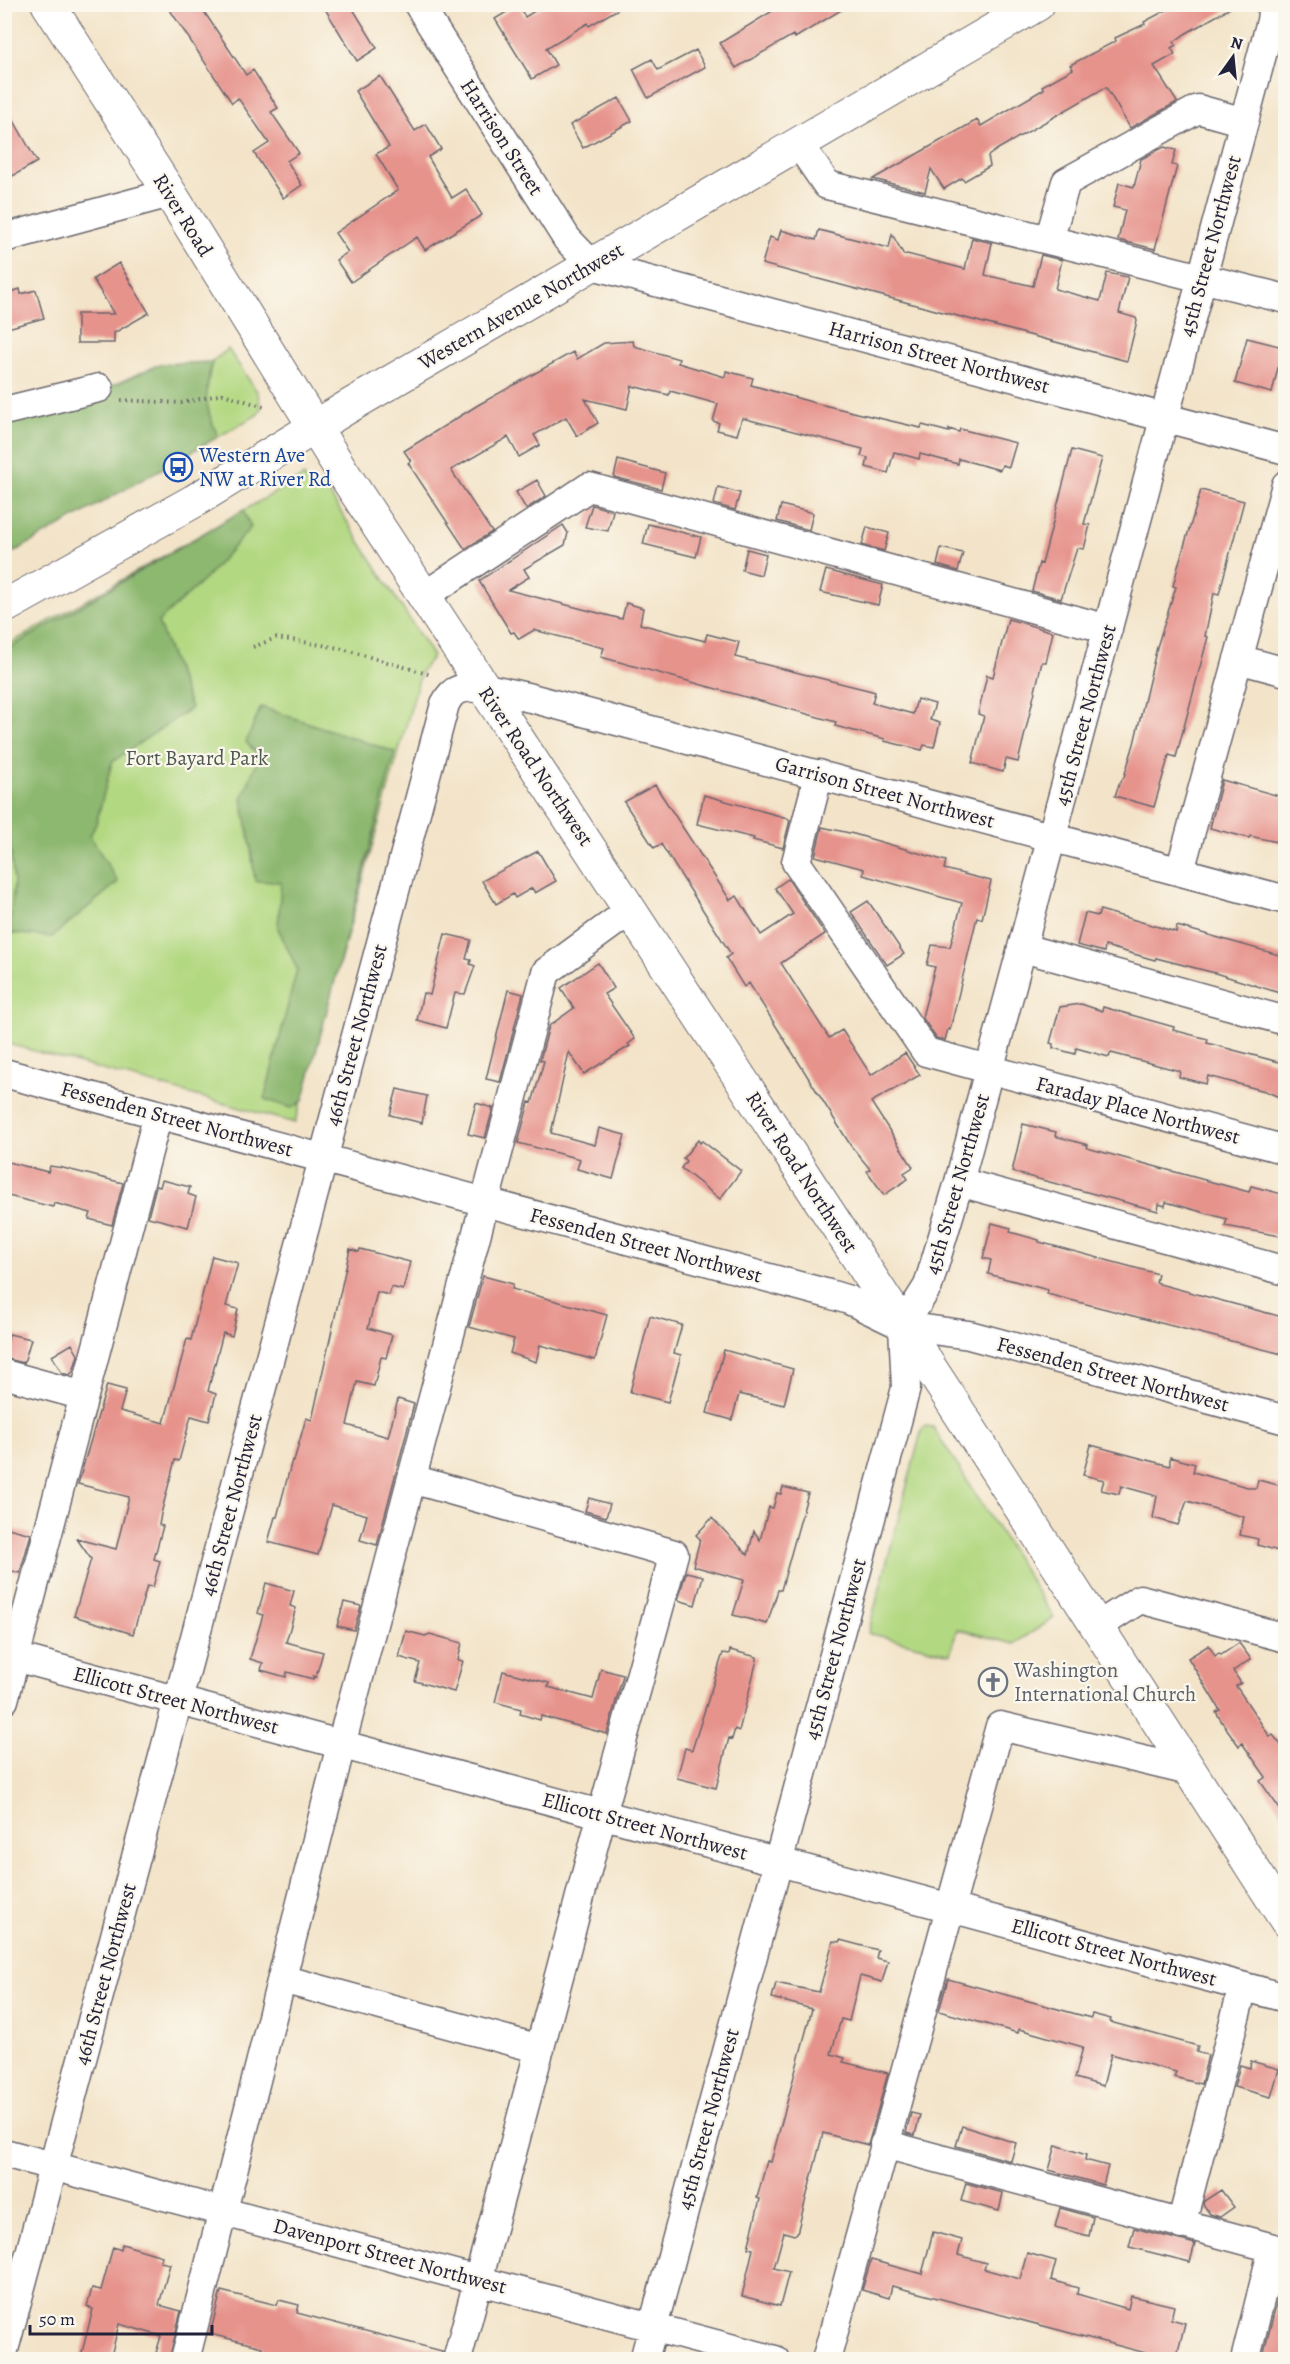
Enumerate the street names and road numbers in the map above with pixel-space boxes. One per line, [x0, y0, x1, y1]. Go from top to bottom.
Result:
street label: Harrison Street [454, 73, 550, 201]
street label: 45th Street Northwest [1172, 152, 1248, 340]
street label: River Road [147, 168, 220, 262]
street label: Western Avenue Northwest [412, 236, 629, 377]
street label: Harrison Street Northwest [825, 314, 1053, 400]
street label: 45th Street Northwest [1047, 621, 1123, 809]
street label: River Road Northwest [472, 681, 600, 851]
street label: Garrison Street Northwest [772, 749, 998, 835]
street label: 46th Street Northwest [318, 941, 394, 1129]
street label: Faraday Place Northwest [1033, 1069, 1243, 1151]
street label: Fessenden Street Northwest [58, 1075, 296, 1164]
street label: River Road Northwest [739, 1086, 865, 1258]
street label: 45th Street Northwest [918, 1090, 996, 1278]
street label: Fessenden Street Northwest [527, 1201, 765, 1290]
street label: Fessenden Street Northwest [994, 1330, 1232, 1419]
street label: 46th Street Northwest [193, 1411, 269, 1599]
street label: 45th Street Northwest [797, 1555, 873, 1743]
street label: Ellicott Street Northwest [70, 1659, 282, 1741]
street label: Ellicott Street Northwest [539, 1785, 751, 1867]
street label: 46th Street Northwest [67, 1880, 143, 2068]
street label: Ellicott Street Northwest [1008, 1911, 1220, 1993]
street label: 45th Street Northwest [670, 2025, 746, 2213]
street label: Davenport Street Northwest [270, 2211, 510, 2301]

